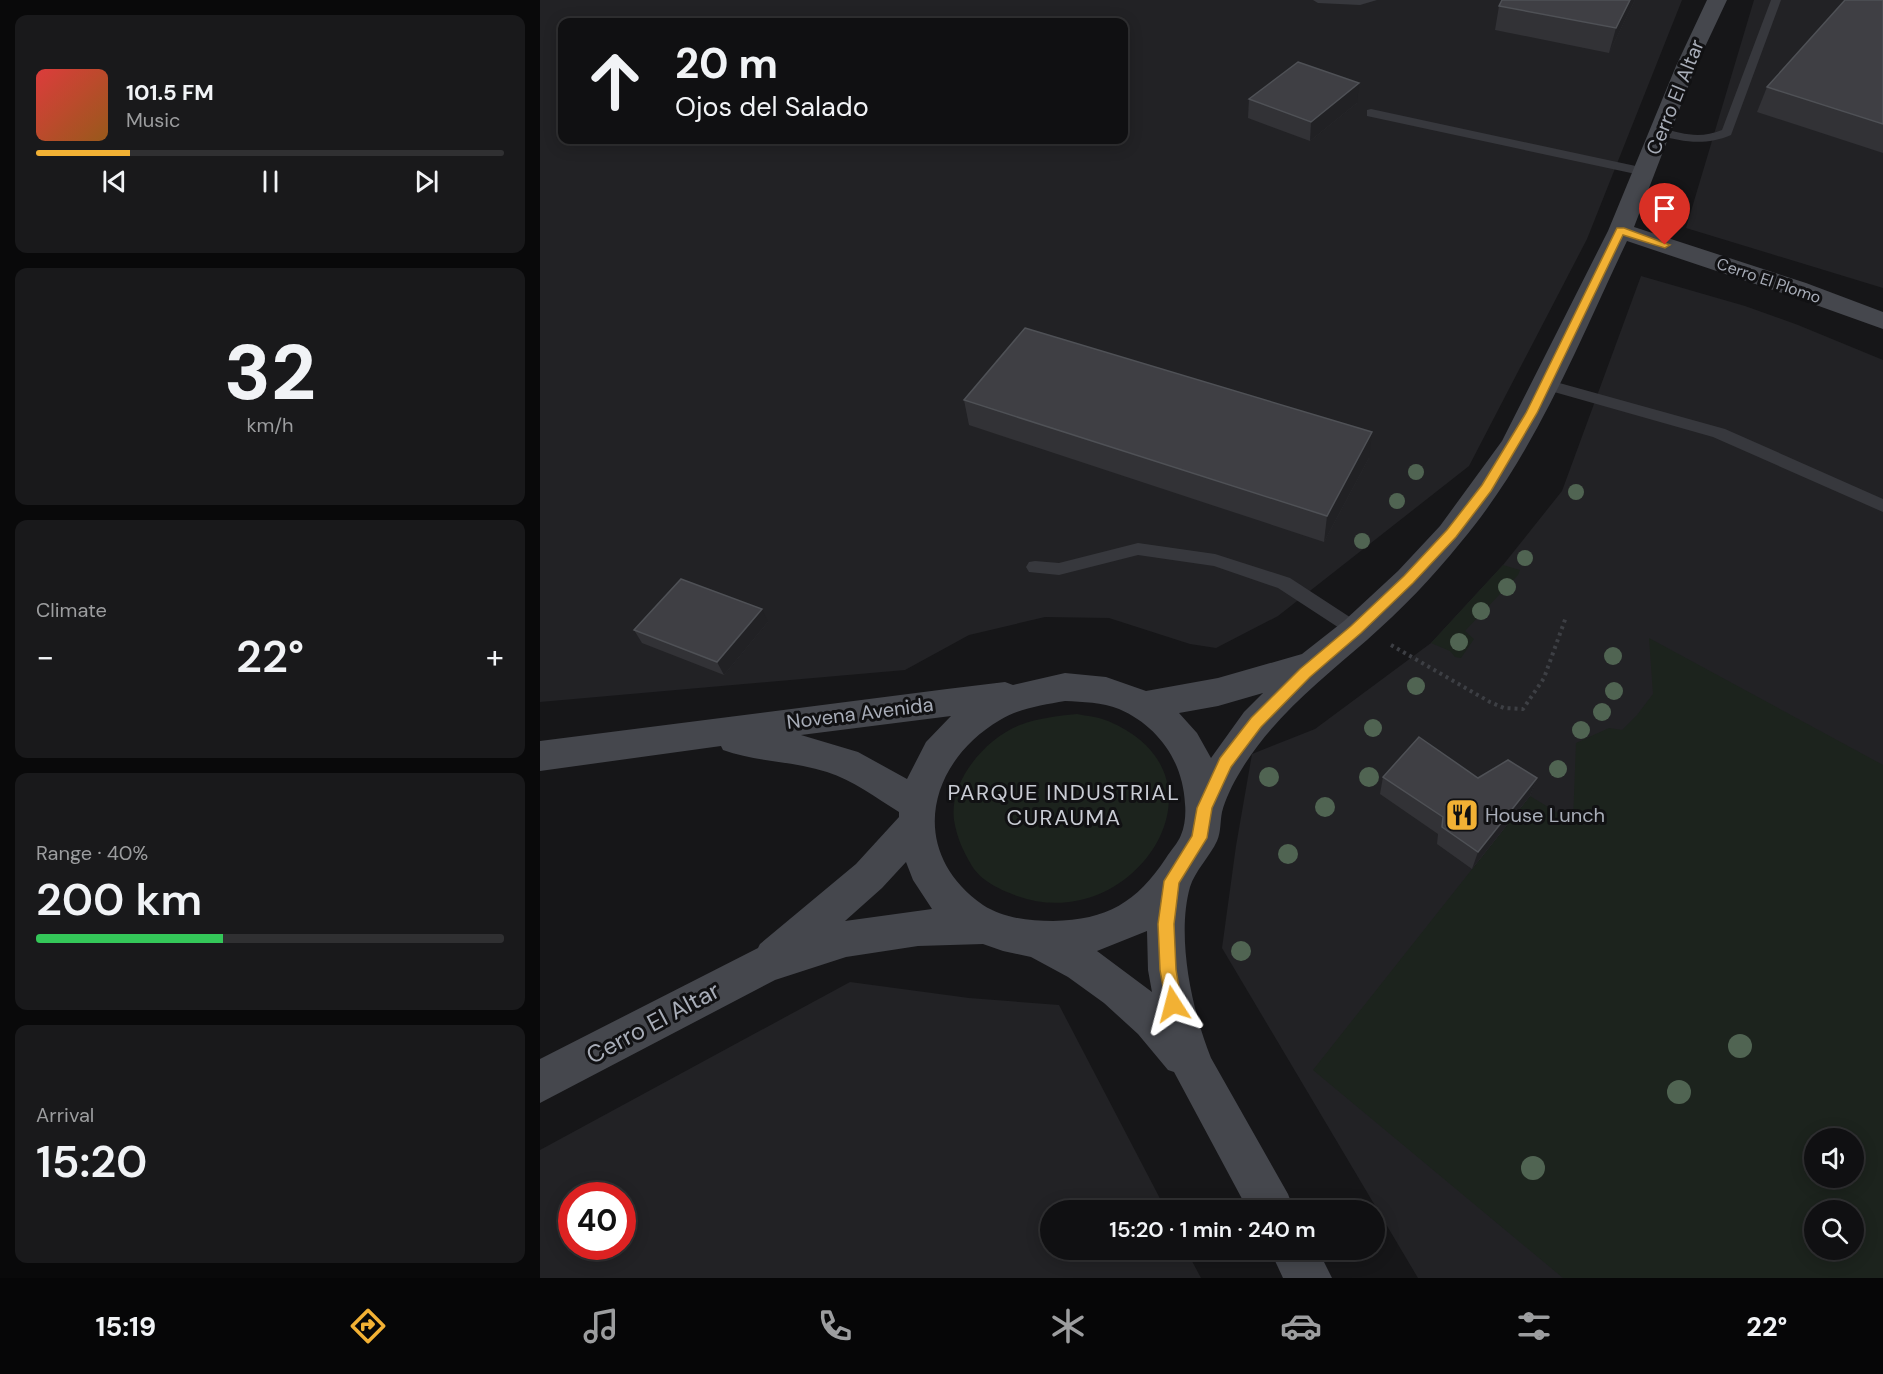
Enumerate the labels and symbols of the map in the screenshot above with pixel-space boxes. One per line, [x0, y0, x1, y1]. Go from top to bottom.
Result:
street label: Cerro El Altar [1640, 35, 1710, 159]
pin [1639, 183, 1690, 245]
street label: Cerro El Plomo [1714, 253, 1824, 308]
street label: Novena Avenida [785, 691, 935, 735]
district label: PARQUE INDUSTRIAL CURAUMA [948, 778, 1180, 832]
restaurant icon: House Lunch [1444, 797, 1480, 833]
place label: House Lunch [1485, 802, 1605, 828]
position arrow [1141, 972, 1205, 1036]
street label: Cerro El Altar [581, 974, 725, 1071]
speed limit sign: 40 [558, 1182, 636, 1260]

